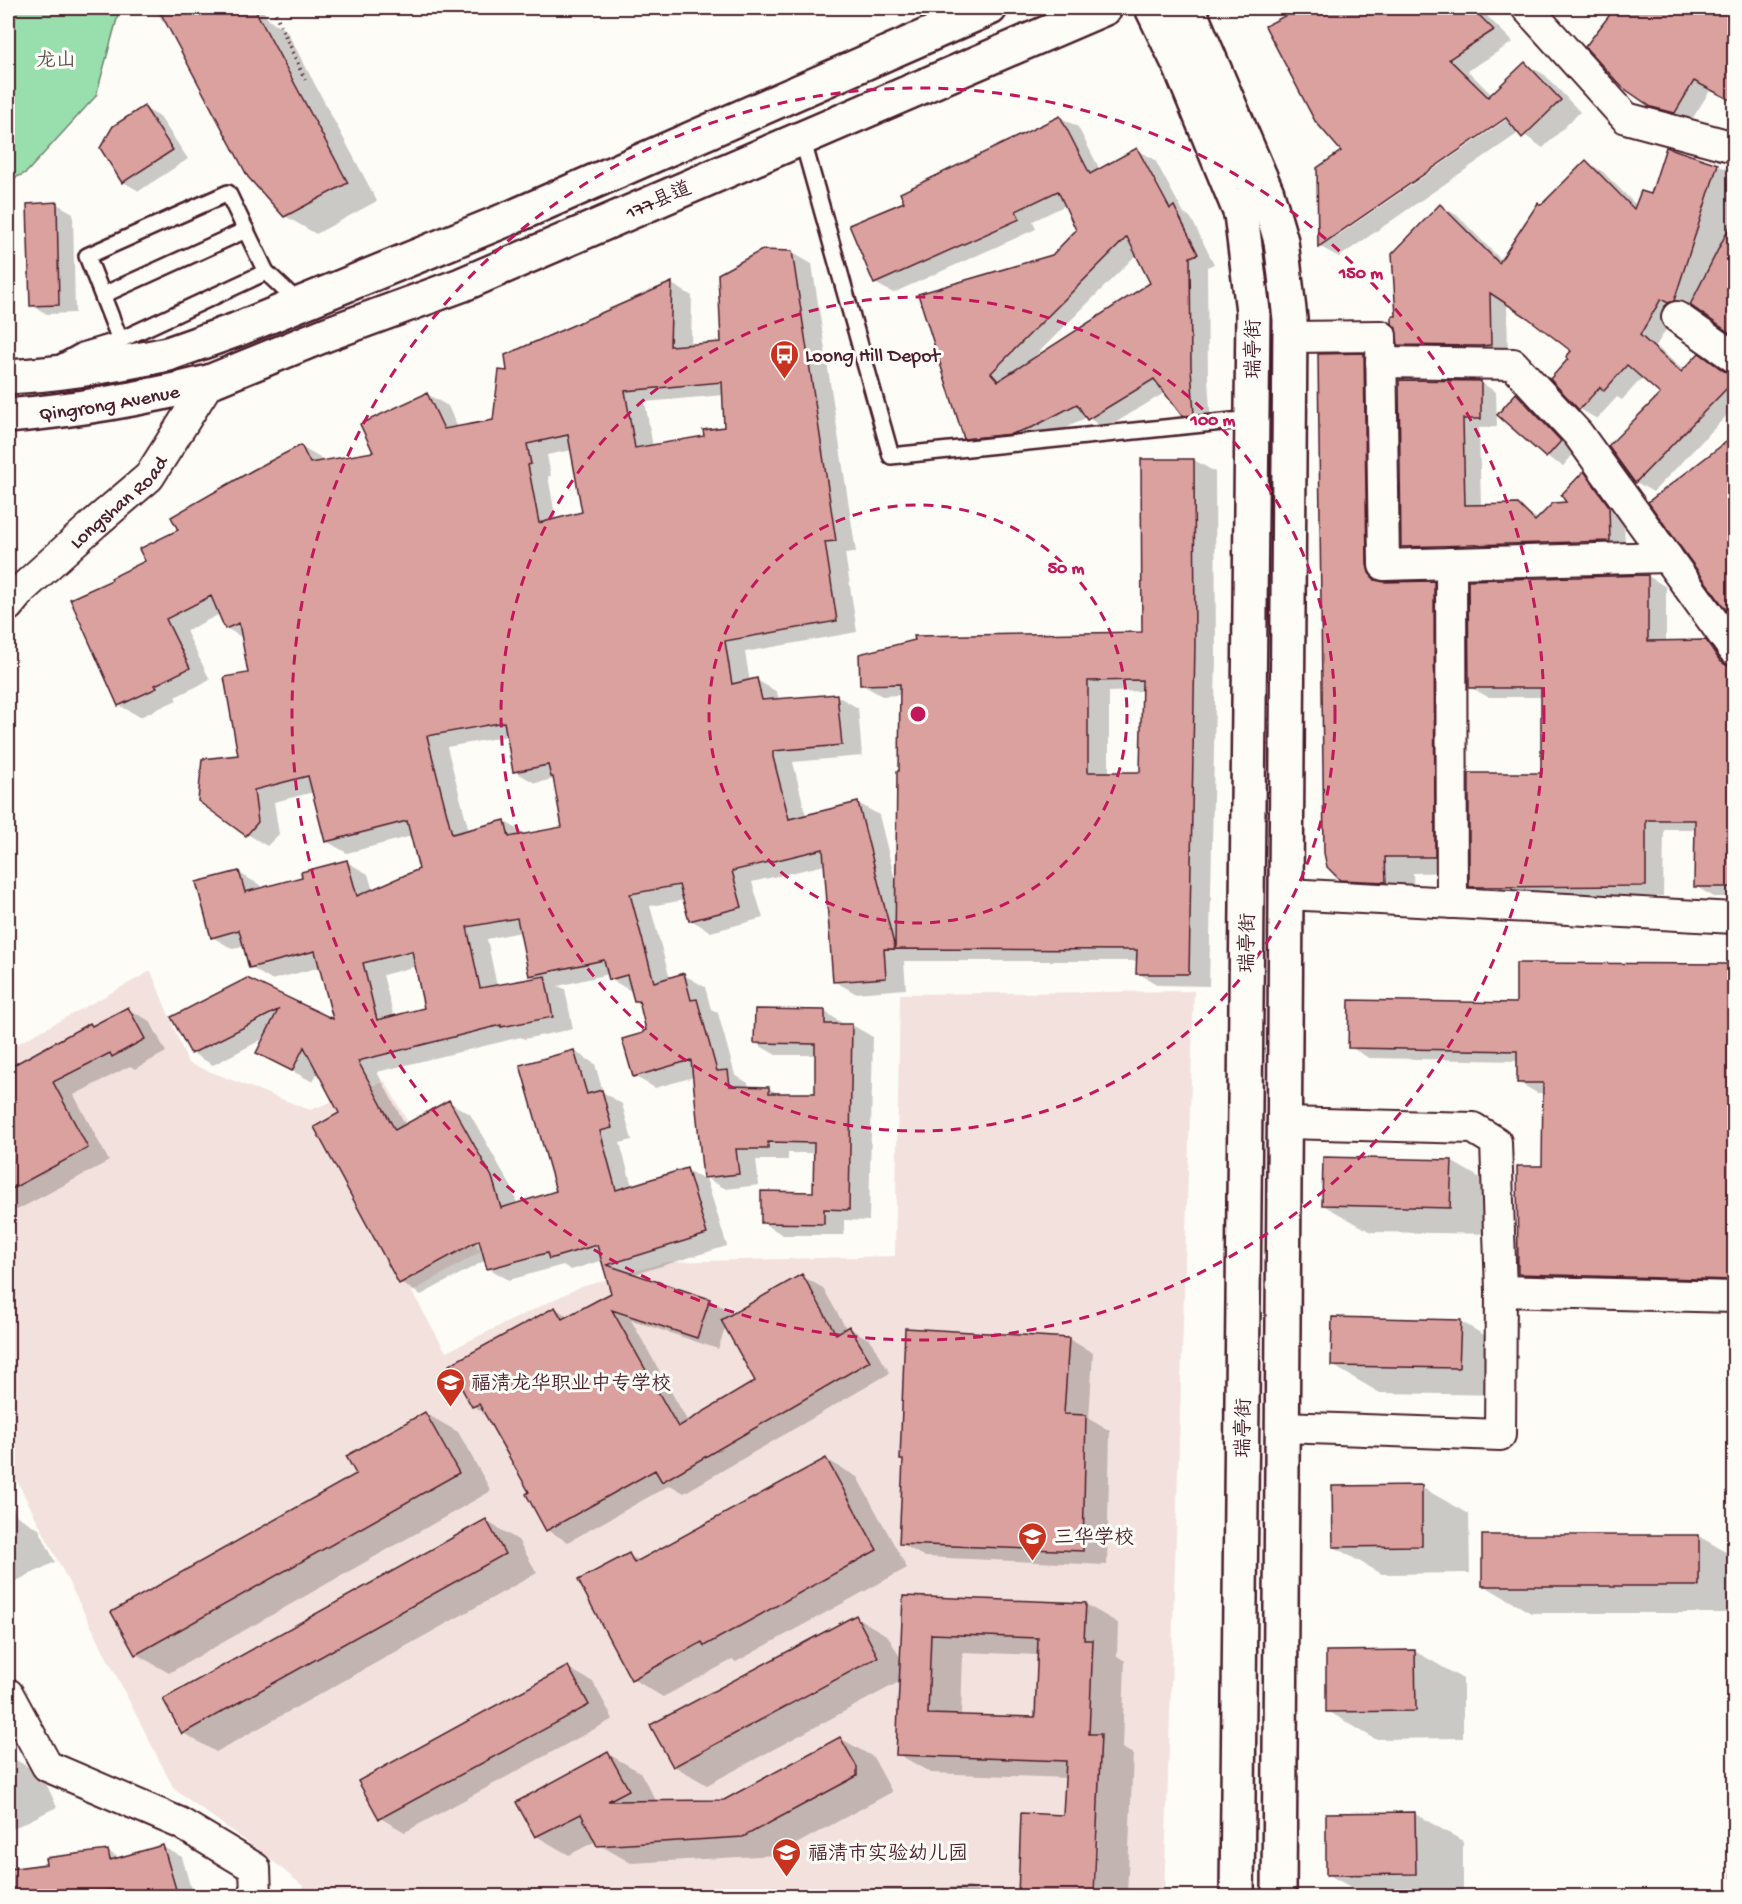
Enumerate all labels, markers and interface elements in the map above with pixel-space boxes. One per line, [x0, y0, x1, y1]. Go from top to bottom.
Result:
park label: 龙山 [36, 49, 76, 74]
street label: 177县道 [621, 176, 696, 227]
text: 150 m [1338, 264, 1383, 285]
street label: 瑞亭街 [1242, 319, 1267, 379]
bus stop icon: Loong Hill Depot [768, 338, 800, 380]
place label: Loong Hill Depot [805, 346, 942, 369]
street label: Qingrong Avenue [38, 381, 183, 428]
text: 100 m [1190, 411, 1236, 432]
street label: Longshan Road [66, 451, 175, 555]
text: 50 m [1048, 559, 1085, 580]
centre of rings [908, 704, 928, 724]
street label: 瑞亭街 [1235, 913, 1262, 973]
school or university icon: 福清龙华职业中专学校 [434, 1366, 466, 1408]
place label: 福清龙华职业中专学校 [471, 1372, 671, 1397]
street label: 瑞亭街 [1231, 1398, 1258, 1458]
school or university icon: 三华学校 [1017, 1520, 1049, 1562]
place label: 三华学校 [1054, 1526, 1134, 1551]
school or university icon: 福清市实验幼儿园 [771, 1836, 803, 1878]
place label: 福清市实验幼儿园 [808, 1842, 968, 1867]

